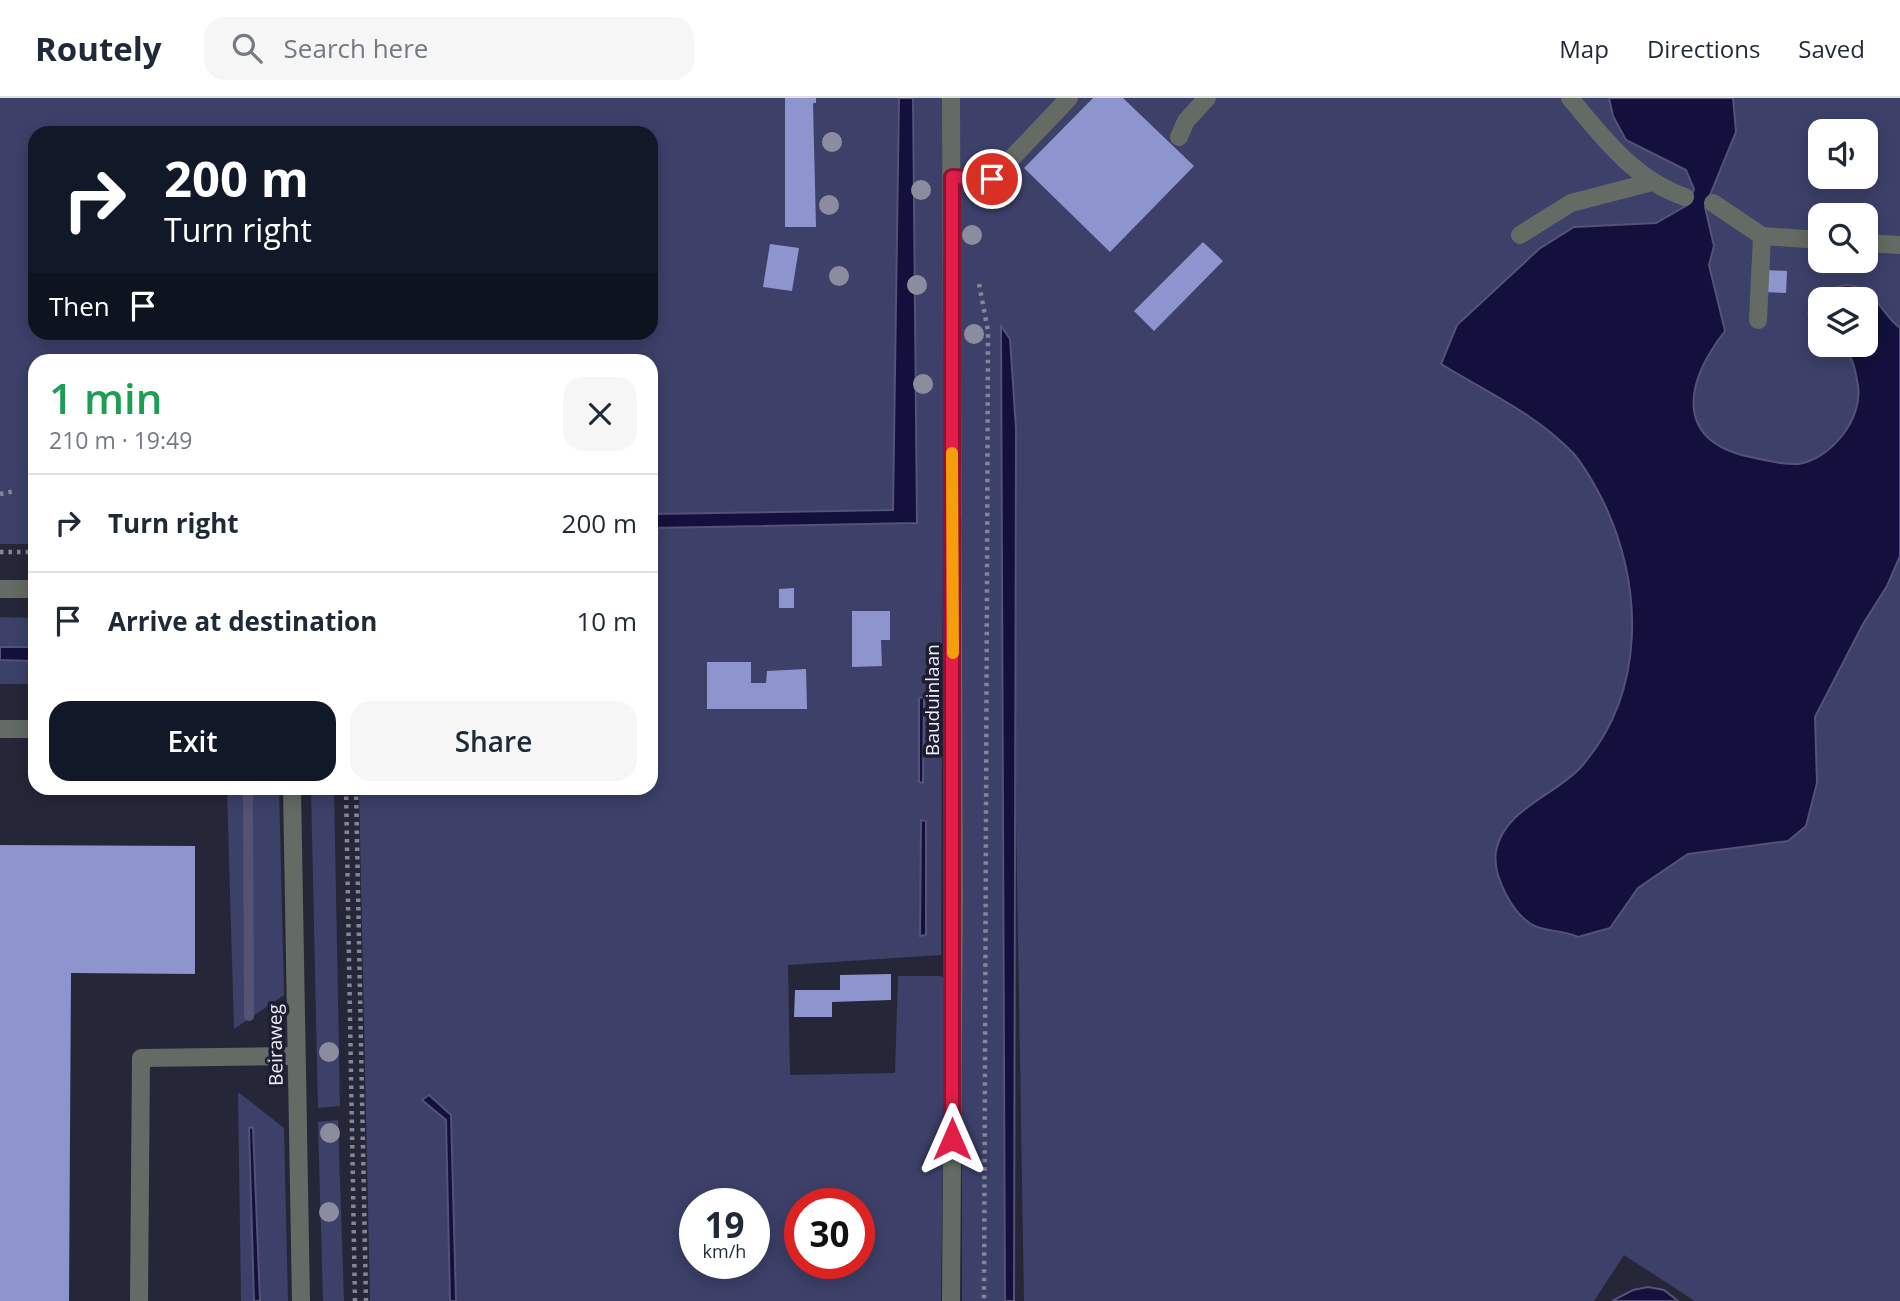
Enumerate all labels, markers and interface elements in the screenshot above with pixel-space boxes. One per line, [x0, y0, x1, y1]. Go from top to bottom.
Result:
search box [204, 17, 694, 80]
text: Routely [35, 26, 162, 71]
icon: search [228, 29, 266, 67]
text: Search here [284, 30, 428, 66]
text: Map [1559, 32, 1609, 65]
text: Directions [1647, 32, 1760, 65]
text: Saved [1798, 32, 1865, 65]
map controls [1808, 119, 1878, 357]
button: sound [1808, 119, 1878, 189]
text: 200 m [164, 145, 309, 211]
pin [962, 149, 1022, 209]
icon: right [49, 154, 140, 245]
icon: arrive [973, 160, 1011, 198]
button: search [1808, 203, 1878, 273]
text: Turn right [164, 208, 312, 251]
icon: arrive [124, 287, 162, 325]
button: layers [1808, 287, 1878, 357]
text: Then [49, 288, 110, 324]
text: 1 min [49, 369, 162, 426]
button: close [563, 377, 637, 451]
text: 210 m · 19:49 [49, 424, 192, 456]
icon: right [49, 504, 87, 542]
text: Turn right [108, 505, 239, 541]
text: 200 m [562, 505, 637, 541]
icon: arrive [49, 602, 87, 640]
text: Arrive at destination [108, 603, 377, 639]
text: 10 m [576, 603, 637, 639]
street label: Bauduinlaan [919, 644, 945, 756]
button: Exit [49, 701, 336, 781]
button: Share [350, 701, 637, 781]
street label: Beiraweg [261, 1004, 289, 1086]
position arrow [915, 1102, 989, 1176]
speed limit sign: 30 [784, 1188, 875, 1279]
text: 19 [704, 1201, 745, 1248]
text: km/h [703, 1239, 746, 1263]

